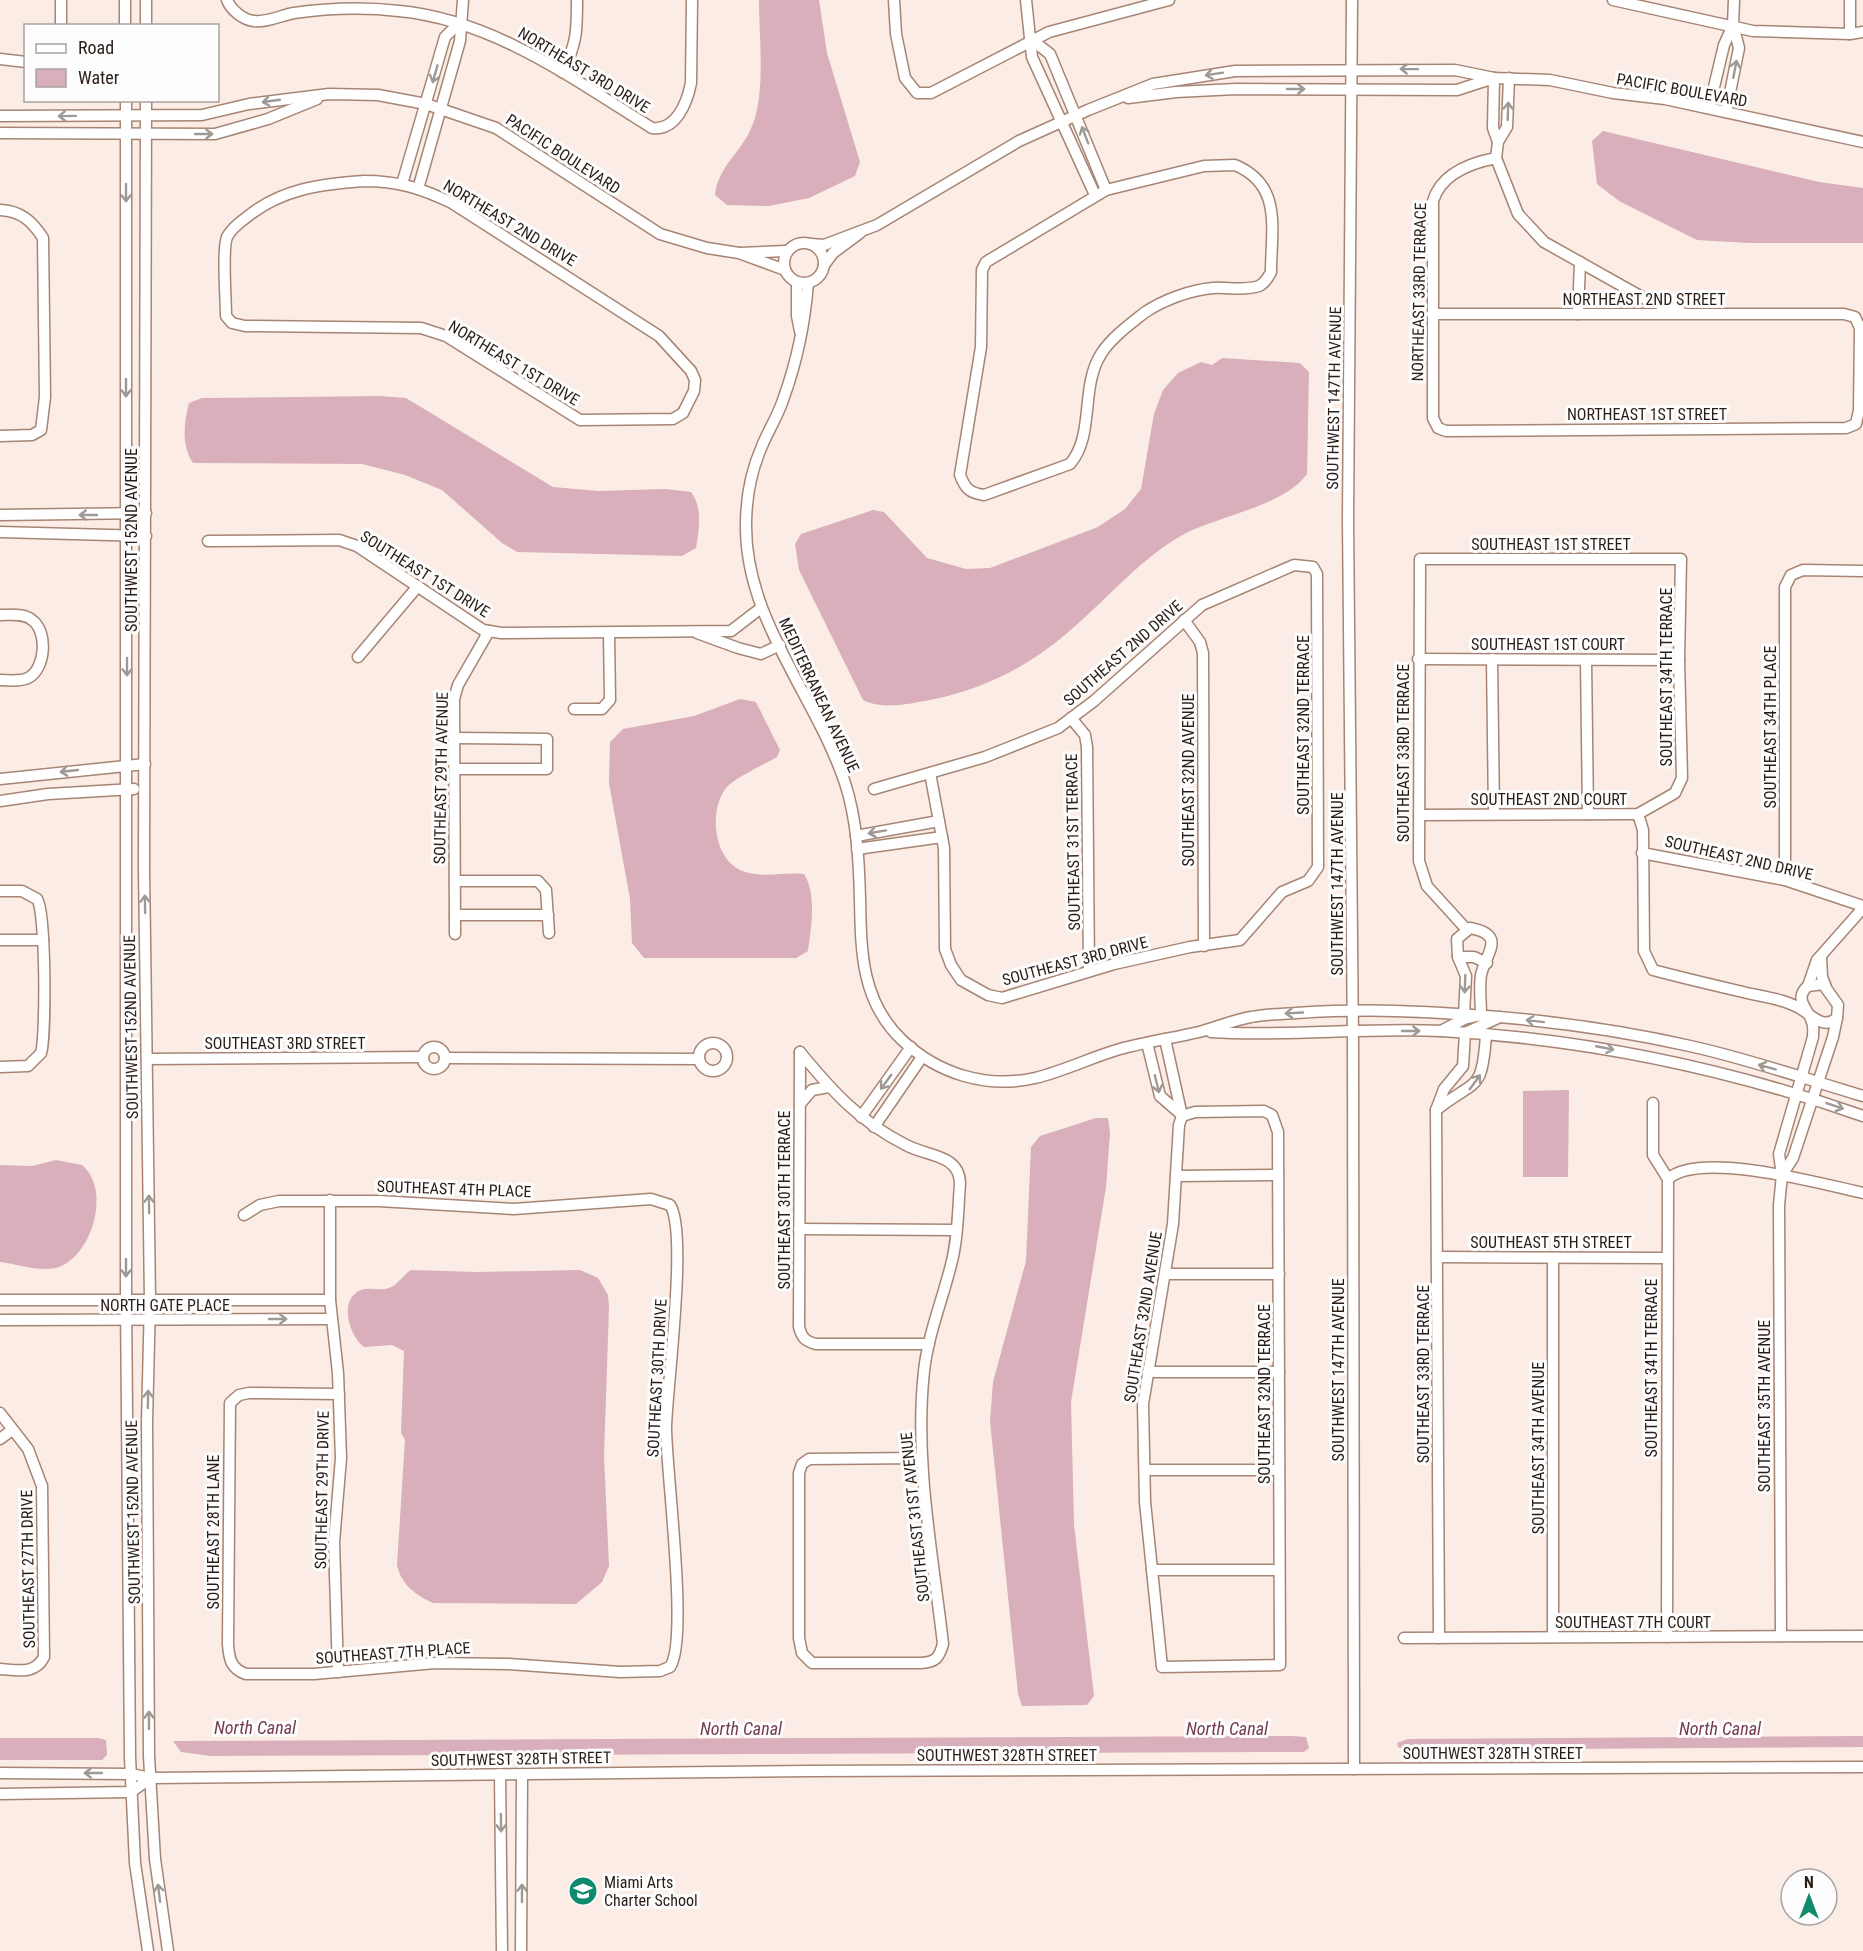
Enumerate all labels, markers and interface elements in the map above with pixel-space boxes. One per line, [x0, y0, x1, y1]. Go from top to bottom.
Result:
street label: NORTHEAST 3RD DRIVE [515, 23, 653, 117]
legend [24, 24, 219, 102]
text: Road [78, 37, 114, 58]
one-way arrow [1730, 59, 1741, 79]
one-way arrow [428, 64, 440, 83]
one-way arrow [1400, 64, 1420, 75]
text: Water [78, 67, 120, 88]
one-way arrow [1205, 69, 1225, 80]
street label: PACIFIC BOULEVARD [1615, 69, 1749, 111]
one-way arrow [1286, 83, 1306, 95]
one-way arrow [261, 96, 281, 107]
one-way arrow [1502, 102, 1513, 122]
one-way arrow [58, 110, 78, 122]
street label: PACIFIC BOULEVARD [502, 110, 624, 198]
one-way arrow [1079, 126, 1090, 145]
one-way arrow [194, 128, 214, 140]
street label: NORTHEAST 2ND DRIVE [440, 176, 580, 270]
one-way arrow [120, 182, 132, 202]
street label: NORTHEAST 33RD TERRACE [1408, 202, 1430, 382]
street label: NORTHEAST 2ND STREET [1563, 290, 1725, 309]
street label: SOUTHWEST 147TH AVENUE [1323, 306, 1345, 490]
street label: NORTHEAST 1ST DRIVE [445, 316, 583, 410]
one-way arrow [120, 377, 132, 397]
street label: NORTHEAST 1ST STREET [1567, 405, 1727, 424]
street label: SOUTHWEST 152ND AVENUE [122, 448, 141, 632]
one-way arrow [78, 509, 98, 521]
street label: SOUTHEAST 1ST DRIVE [357, 527, 493, 621]
street label: SOUTHEAST 1ST STREET [1471, 535, 1631, 554]
street label: SOUTHEAST 34TH TERRACE [1657, 587, 1676, 767]
street label: SOUTHEAST 2ND DRIVE [1060, 596, 1186, 710]
street label: MEDITERRANEAN AVENUE [775, 615, 863, 775]
street label: SOUTHEAST 32ND TERRACE [1294, 635, 1313, 815]
street label: SOUTHEAST 1ST COURT [1471, 635, 1625, 654]
street label: SOUTHEAST 34TH PLACE [1761, 646, 1780, 808]
one-way arrow [121, 656, 133, 676]
street label: SOUTHEAST 33RD TERRACE [1394, 664, 1413, 842]
street label: SOUTHEAST 29TH AVENUE [430, 692, 452, 864]
street label: SOUTHEAST 32ND AVENUE [1179, 693, 1198, 867]
street label: SOUTHEAST 31ST TERRACE [1062, 753, 1084, 931]
one-way arrow [60, 766, 80, 777]
street label: SOUTHEAST 2ND COURT [1471, 790, 1627, 809]
street label: SOUTHWEST 147TH AVENUE [1328, 792, 1347, 976]
one-way arrow [867, 827, 887, 838]
street label: SOUTHEAST 2ND DRIVE [1663, 832, 1815, 884]
one-way arrow [139, 894, 151, 914]
street label: SOUTHEAST 3RD DRIVE [1000, 932, 1150, 990]
street label: SOUTHWEST 152ND AVENUE [120, 935, 142, 1119]
one-way arrow [1460, 974, 1471, 994]
one-way arrow [1285, 1008, 1305, 1019]
one-way arrow [1525, 1015, 1545, 1026]
one-way arrow [1401, 1025, 1421, 1037]
street label: SOUTHEAST 3RD STREET [204, 1034, 366, 1053]
one-way arrow [1595, 1043, 1614, 1054]
one-way arrow [1758, 1060, 1777, 1072]
one-way arrow [880, 1073, 892, 1089]
one-way arrow [1152, 1074, 1164, 1093]
one-way arrow [1469, 1074, 1481, 1090]
one-way arrow [1825, 1101, 1844, 1112]
street label: SOUTHEAST 30TH TERRACE [775, 1110, 794, 1290]
street label: SOUTHEAST 4TH PLACE [376, 1177, 532, 1201]
one-way arrow [143, 1194, 154, 1214]
street label: SOUTHEAST 32ND AVENUE [1120, 1230, 1166, 1404]
street label: SOUTHEAST 5TH STREET [1470, 1233, 1632, 1252]
one-way arrow [120, 1257, 132, 1277]
street label: SOUTHWEST 147TH AVENUE [1329, 1278, 1348, 1462]
street label: SOUTHEAST 34TH TERRACE [1642, 1278, 1661, 1458]
street label: SOUTHEAST 33RD TERRACE [1414, 1285, 1433, 1463]
street label: NORTH GATE PLACE [100, 1296, 230, 1315]
street label: SOUTHEAST 30TH DRIVE [643, 1298, 671, 1458]
street label: SOUTHEAST 32ND TERRACE [1255, 1304, 1274, 1484]
one-way arrow [268, 1313, 288, 1325]
street label: SOUTHEAST 35TH AVENUE [1755, 1320, 1774, 1492]
street label: SOUTHEAST 34TH AVENUE [1529, 1362, 1548, 1534]
one-way arrow [142, 1389, 153, 1409]
street label: SOUTHEAST 29TH DRIVE [311, 1411, 333, 1569]
street label: SOUTHWEST 152ND AVENUE [122, 1420, 144, 1604]
street label: SOUTHEAST 31ST AVENUE [897, 1431, 933, 1603]
street label: SOUTHEAST 28TH LANE [204, 1455, 223, 1609]
street label: SOUTHEAST 27TH DRIVE [17, 1490, 39, 1648]
street label: SOUTHEAST 7TH COURT [1555, 1613, 1711, 1632]
street label: SOUTHEAST 7TH PLACE [315, 1638, 471, 1668]
one-way arrow [143, 1710, 155, 1730]
water label: North Canal [214, 1717, 297, 1738]
water label: North Canal [700, 1718, 783, 1739]
water label: North Canal [1186, 1718, 1269, 1739]
water label: North Canal [1679, 1718, 1762, 1739]
street label: SOUTHWEST 328TH STREET [1403, 1744, 1583, 1763]
street label: SOUTHWEST 328TH STREET [917, 1746, 1097, 1765]
street label: SOUTHWEST 328TH STREET [431, 1748, 611, 1770]
one-way arrow [83, 1767, 103, 1779]
one-way arrow [495, 1813, 507, 1833]
north arrow [1779, 1867, 1839, 1927]
place label: Miami Arts Charter School [604, 1873, 698, 1910]
text: N [1804, 1873, 1814, 1892]
school or university icon: Miami Arts Charter School [567, 1875, 599, 1907]
one-way arrow [516, 1883, 528, 1903]
one-way arrow [154, 1884, 165, 1904]

